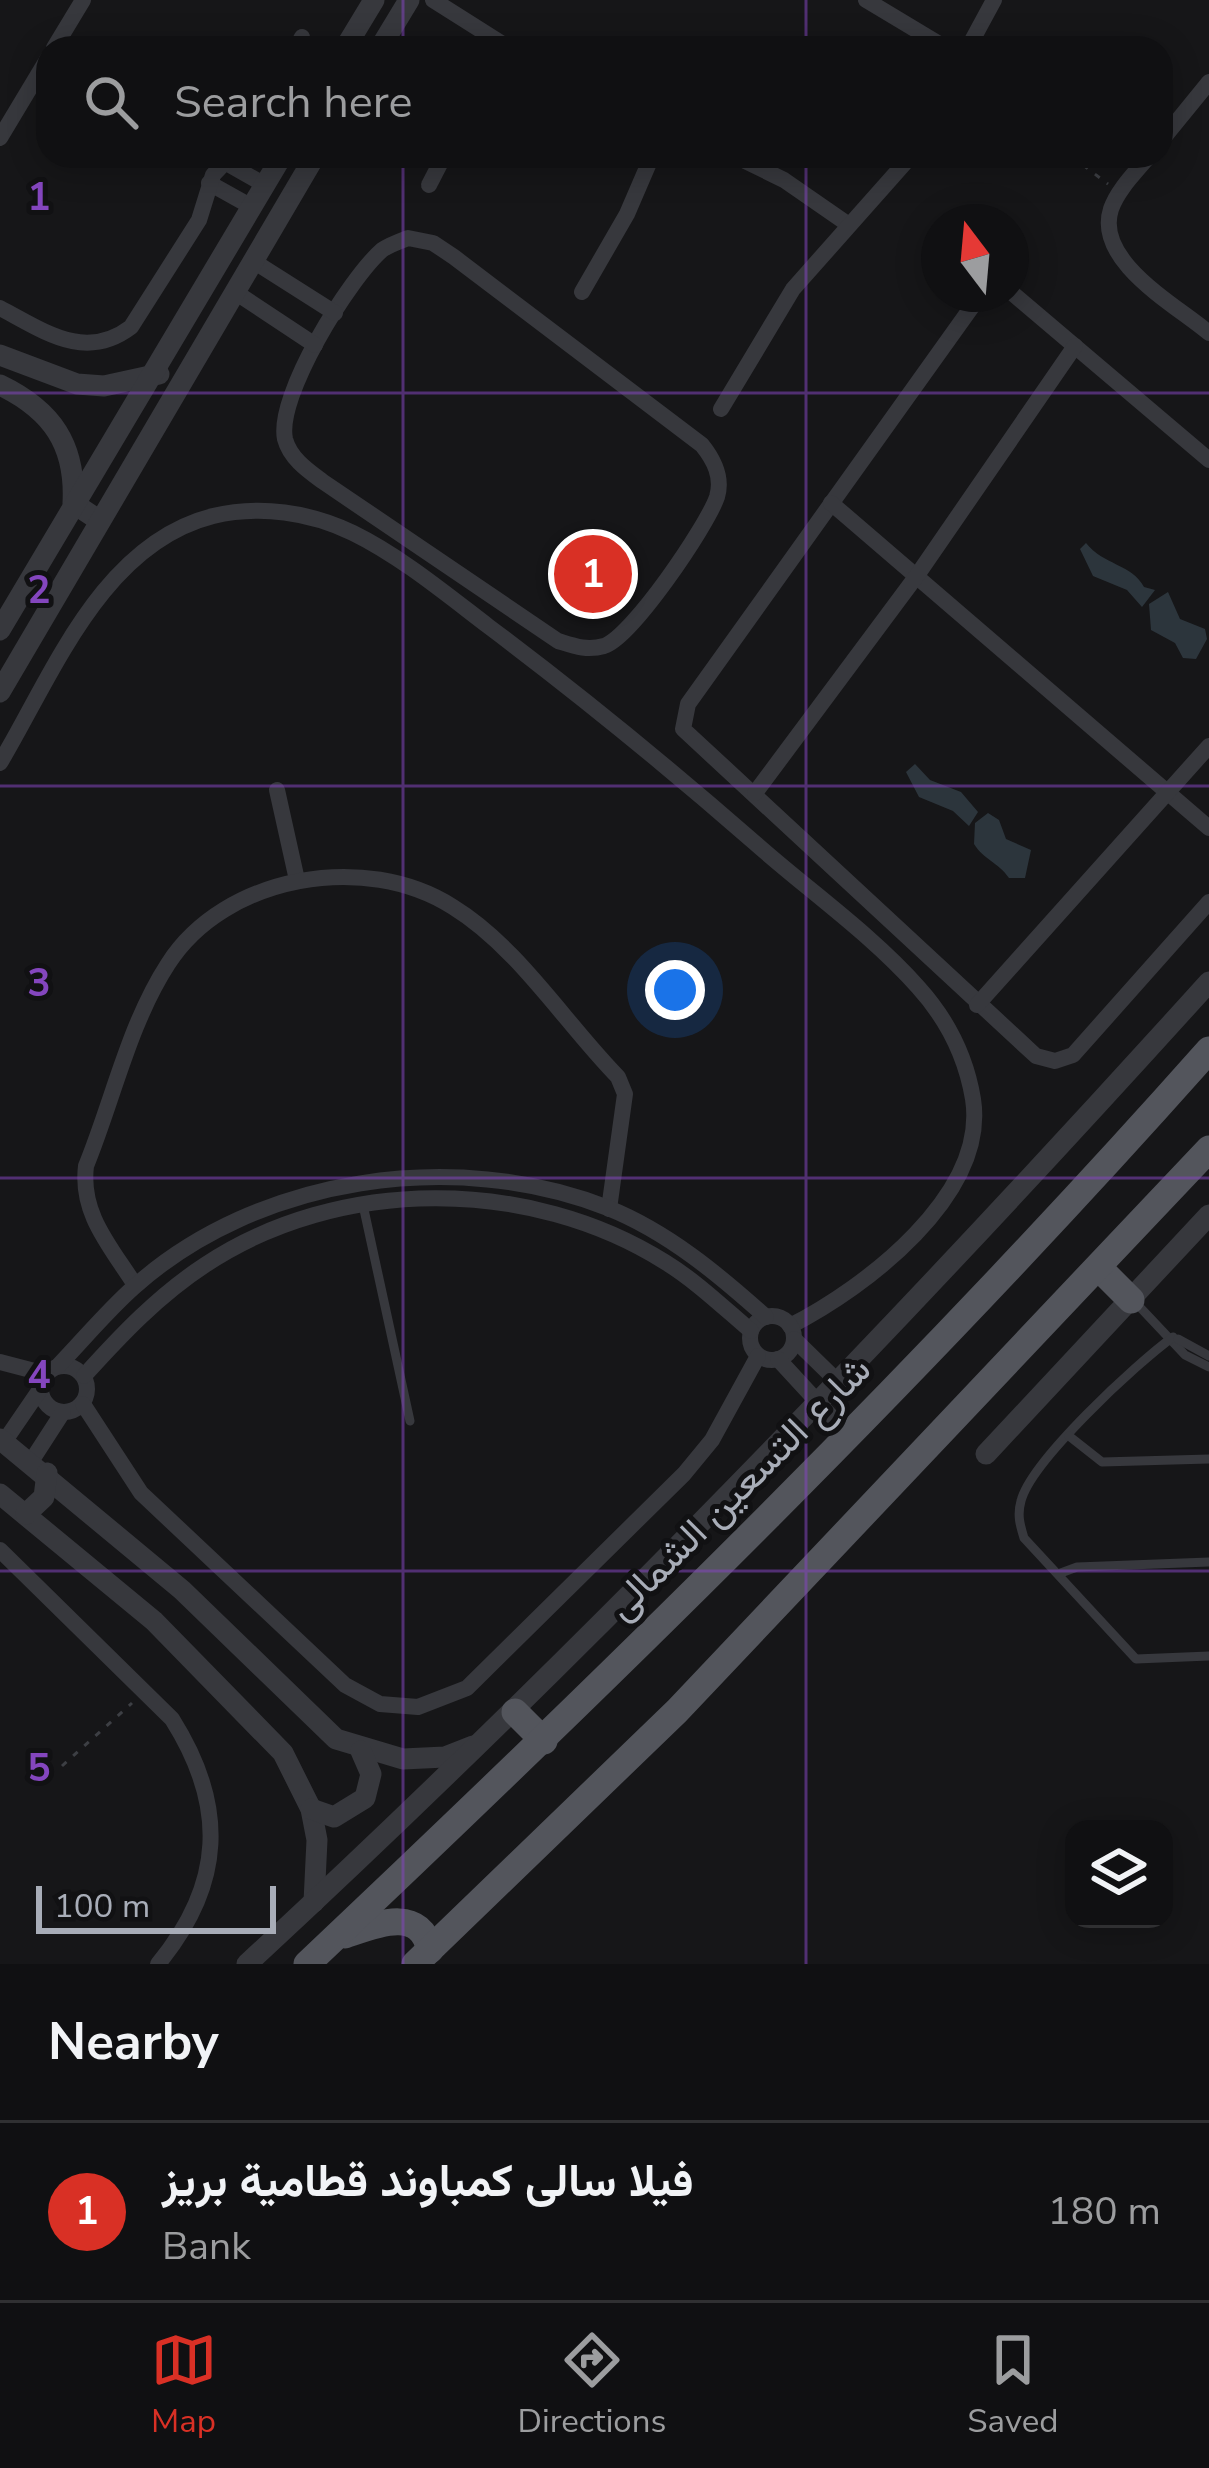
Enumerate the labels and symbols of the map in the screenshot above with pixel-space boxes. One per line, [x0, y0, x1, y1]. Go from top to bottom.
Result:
text: 1 [27, 171, 51, 224]
north arrow [921, 204, 1029, 312]
pin: 1 [554, 529, 632, 619]
text: 2 [27, 564, 51, 617]
text: 3 [27, 957, 51, 1010]
your location [645, 960, 705, 1020]
street label: شارع التسعين الشمالى [595, 1344, 883, 1632]
text: 4 [27, 1349, 51, 1402]
text: 5 [27, 1742, 51, 1795]
scale bar [36, 1880, 276, 1933]

